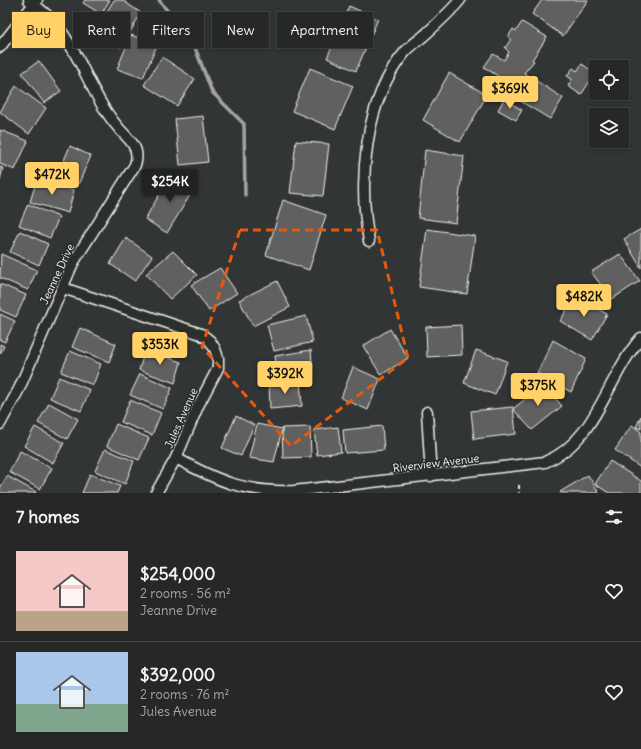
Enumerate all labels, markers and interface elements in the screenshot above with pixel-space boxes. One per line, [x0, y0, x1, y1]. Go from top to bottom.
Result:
chip: Buy [12, 12, 65, 48]
chip: Rent [73, 12, 130, 48]
chip: Filters [138, 12, 204, 48]
chip: New [212, 12, 269, 48]
chip: Apartment [277, 12, 373, 48]
map controls [589, 60, 629, 148]
button: locate [589, 60, 629, 100]
pin: $369K [482, 76, 538, 110]
text: $369K [491, 80, 529, 97]
button: layers [589, 108, 629, 148]
pin: $472K [24, 162, 80, 196]
text: $472K [34, 166, 70, 183]
pin: $254K [142, 169, 198, 203]
text: $254K [151, 173, 189, 190]
street label: Jeanne Drive [37, 241, 77, 306]
pin: $482K [556, 284, 612, 318]
text: $482K [565, 288, 603, 305]
pin: $353K [132, 332, 188, 366]
text: $353K [141, 336, 179, 353]
pin: $392K [257, 361, 313, 395]
text: $392K [266, 365, 304, 382]
pin: $375K [510, 373, 566, 407]
text: $375K [520, 377, 556, 394]
street label: Jules Avenue [161, 385, 201, 450]
street label: Riverview Avenue [392, 451, 480, 475]
text: 7 homes [16, 506, 80, 528]
icon: filters [603, 506, 625, 528]
text: $254,000 [140, 563, 215, 585]
icon: home [48, 567, 96, 615]
icon: heart [603, 580, 625, 602]
text: 2 rooms · 56 m² [140, 585, 231, 602]
text: Jeanne Drive [140, 602, 217, 619]
text: $392,000 [140, 664, 215, 686]
icon: home [48, 668, 96, 716]
icon: heart [603, 681, 625, 703]
text: 2 rooms · 76 m² [140, 686, 229, 703]
text: Jules Avenue [140, 703, 217, 720]

